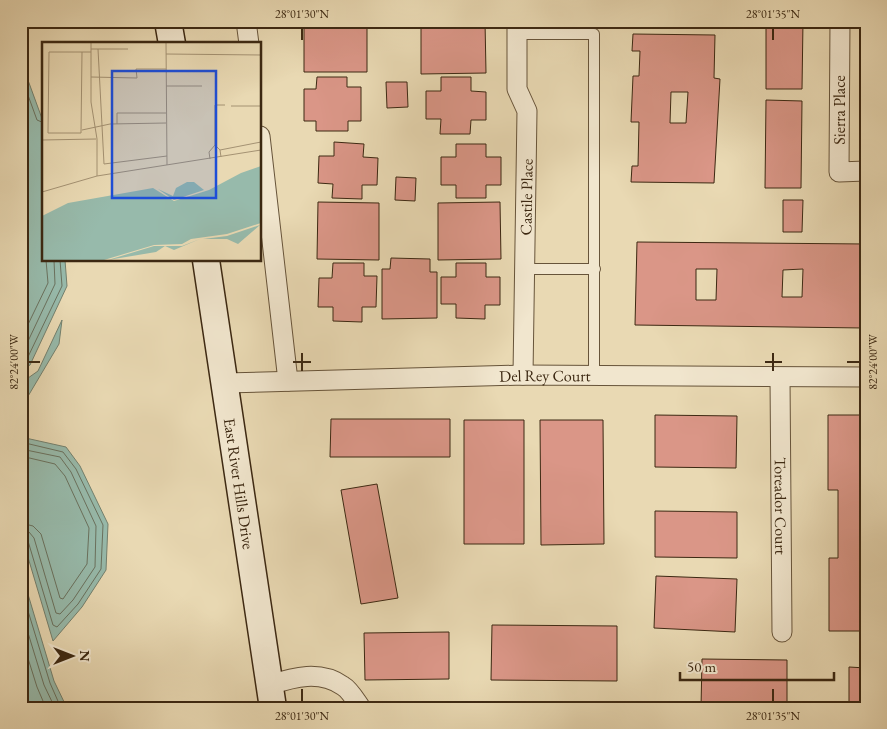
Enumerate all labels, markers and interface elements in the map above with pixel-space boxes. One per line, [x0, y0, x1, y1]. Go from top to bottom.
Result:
text: 28°01'30"N [275, 6, 329, 22]
text: 28°01'35"N [746, 6, 800, 22]
inset map [42, 42, 261, 261]
street label: Sierra Place [829, 75, 850, 145]
street label: Castile Place [515, 159, 538, 235]
text: 82°24'00"W [6, 333, 22, 390]
text: 82°24'00"W [865, 333, 881, 390]
street label: Del Rey Court [499, 365, 591, 387]
street label: East River Hills Drive [219, 417, 259, 551]
street label: Toreador Court [770, 457, 791, 555]
north arrow [48, 632, 98, 682]
scale bar [680, 649, 833, 681]
text: N [76, 650, 94, 662]
text: 50 m [687, 657, 716, 676]
text: 28°01'30"N [275, 708, 329, 724]
text: 28°01'35"N [746, 708, 800, 724]

